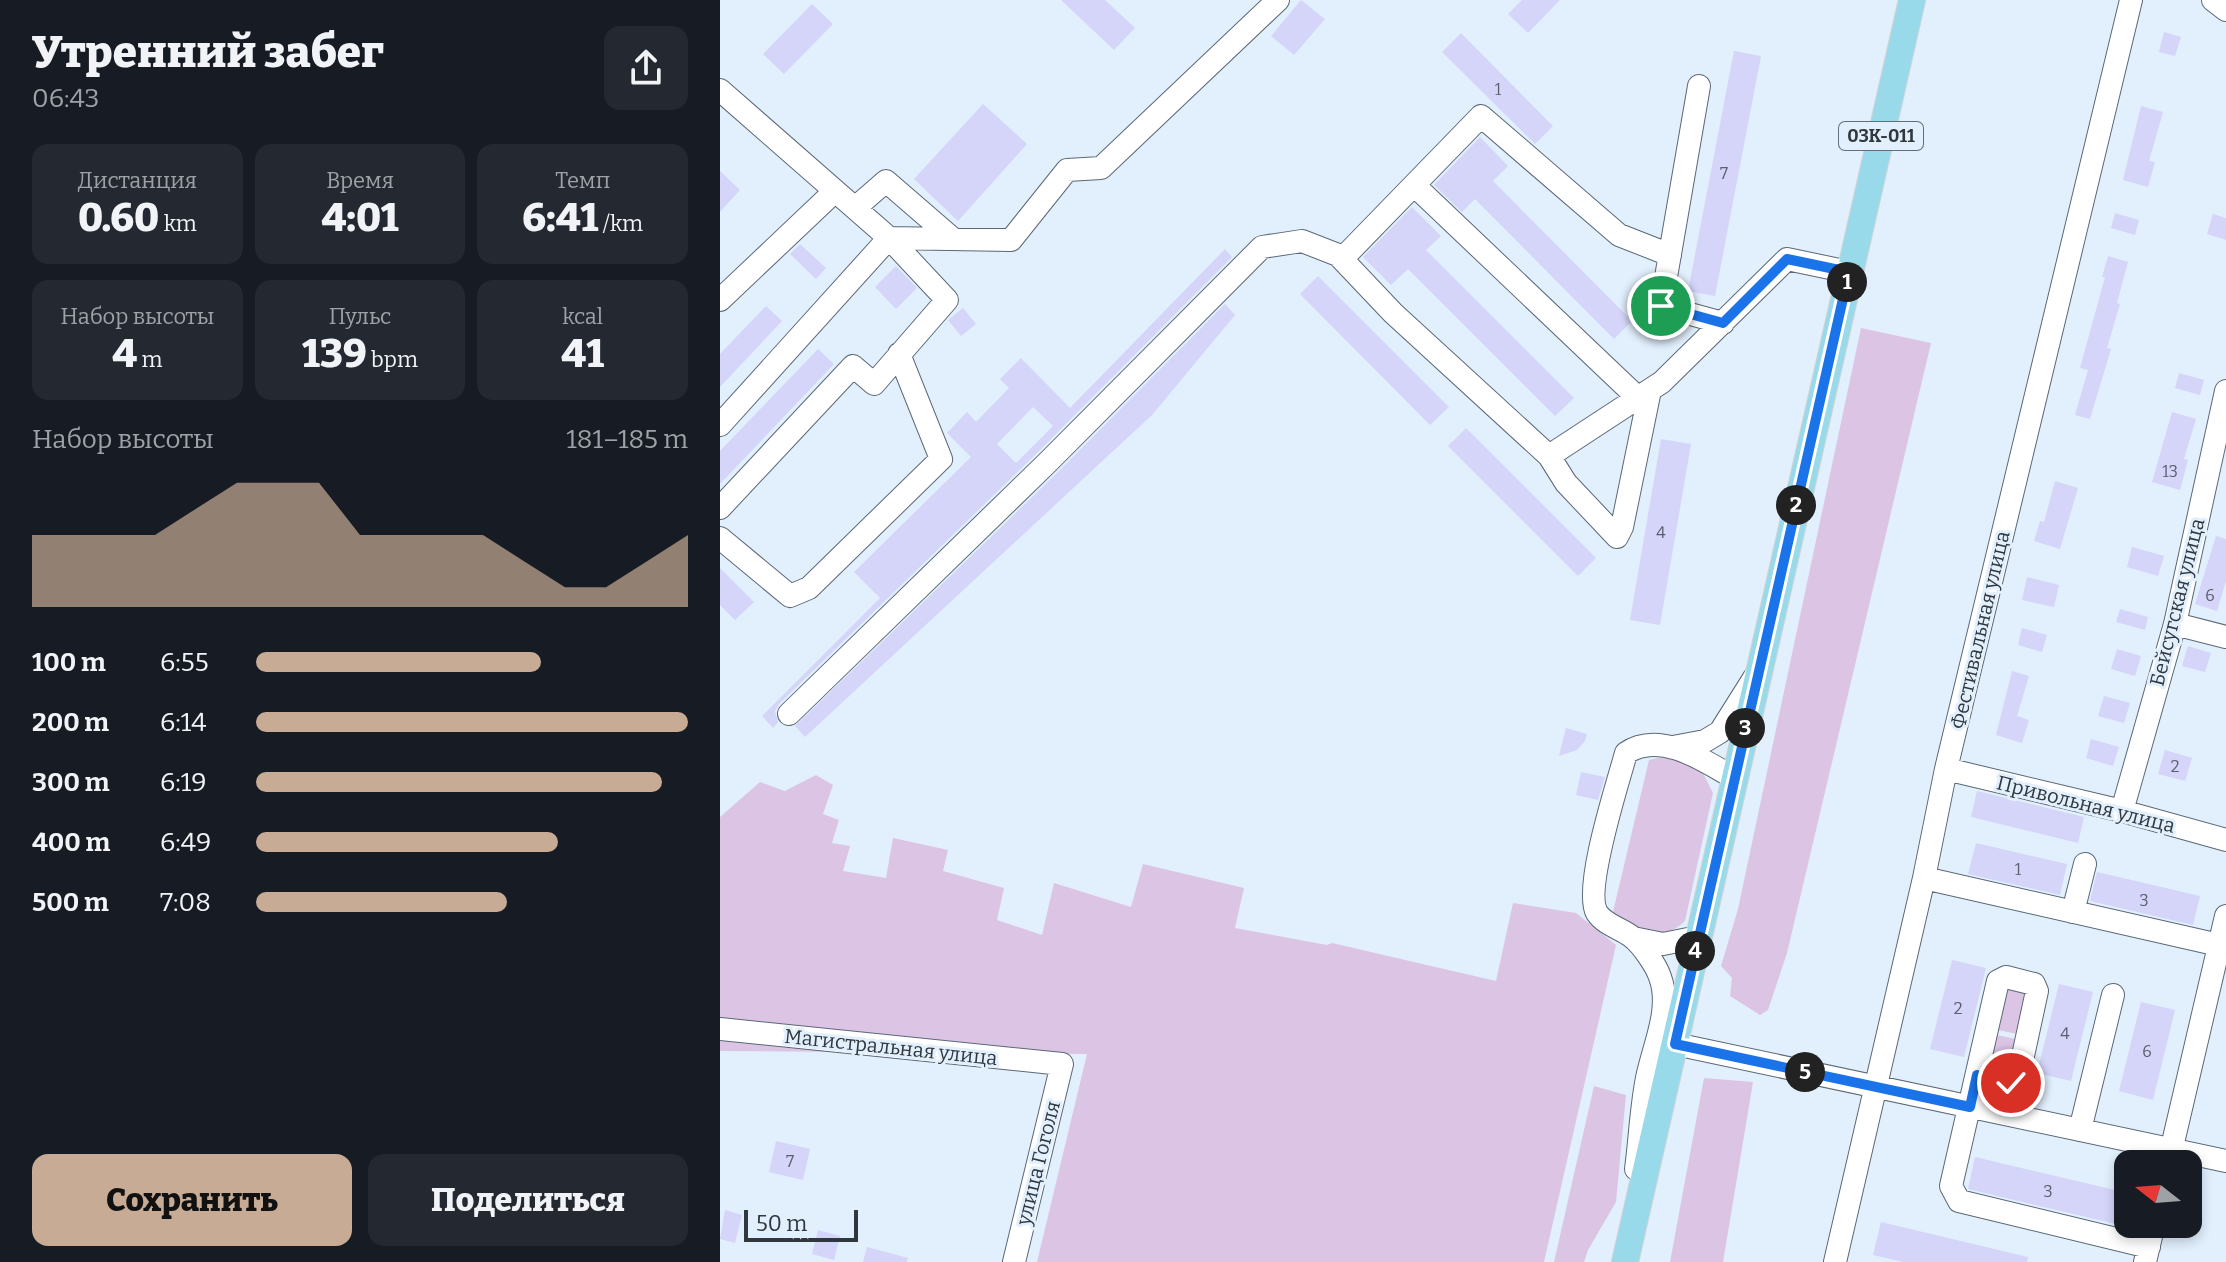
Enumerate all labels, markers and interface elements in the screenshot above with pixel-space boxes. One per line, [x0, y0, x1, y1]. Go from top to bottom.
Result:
text: Утренний забег [32, 26, 384, 79]
button: share [604, 26, 688, 110]
house number: 1 [1495, 80, 1502, 99]
text: 06:43 [32, 83, 99, 114]
road number: 03К-011 [1839, 122, 1923, 150]
house number: 7 [1720, 164, 1728, 183]
text: Дистанция [78, 167, 197, 194]
text: Время [326, 167, 394, 194]
text: Темп [555, 167, 610, 194]
text: 0.60 [78, 194, 159, 242]
text: 4:01 [321, 194, 399, 242]
text: 6:41 [522, 194, 598, 242]
text: km [159, 210, 197, 237]
text: /km [598, 210, 643, 237]
pin: 1 [1827, 262, 1867, 302]
text: 1 [1842, 268, 1852, 295]
pin [1627, 272, 1695, 340]
icon: arrive [1639, 284, 1683, 328]
text: Набор высоты [60, 303, 214, 330]
text: Пульс [329, 303, 391, 330]
text: kcal [562, 303, 603, 330]
text: 4 [112, 330, 137, 378]
text: 139 [302, 330, 367, 378]
text: 41 [561, 330, 604, 378]
text: m [137, 346, 162, 373]
text: bpm [367, 346, 418, 373]
text: Набор высоты [32, 424, 214, 455]
text: 181–185 m [566, 424, 688, 455]
house number: 13 [2162, 462, 2178, 481]
pin: 2 [1776, 485, 1816, 525]
text: 2 [1790, 491, 1802, 518]
street label: Бейсугская улица [2145, 516, 2209, 688]
house number: 4 [1656, 523, 1666, 542]
street label: Фестивальная улица [1946, 529, 2014, 731]
house number: 6 [2205, 586, 2215, 605]
text: 100 m [32, 647, 106, 678]
text: 6:55 [160, 647, 209, 678]
text: 200 m [32, 707, 109, 738]
text: 6:14 [160, 707, 207, 738]
pin: 3 [1725, 708, 1765, 748]
text: 3 [1739, 714, 1751, 741]
house number: 2 [2171, 757, 2179, 776]
text: 300 m [32, 767, 109, 798]
text: 6:19 [160, 767, 207, 798]
street label: Привольная улица [1994, 770, 2178, 838]
text: 400 m [32, 827, 110, 858]
text: 6:49 [160, 827, 211, 858]
house number: 1 [2015, 860, 2022, 879]
text: 500 m [32, 887, 109, 918]
text: 7:08 [160, 887, 211, 918]
house number: 3 [2139, 891, 2149, 910]
pin: 4 [1675, 931, 1715, 971]
text: 4 [1688, 937, 1702, 964]
house number: 2 [1954, 999, 1962, 1018]
street label: Магистральная улица [783, 1024, 999, 1070]
house number: 4 [2060, 1024, 2070, 1043]
house number: 6 [2142, 1042, 2152, 1061]
pin [1977, 1049, 2045, 1117]
pin: 5 [1785, 1052, 1825, 1092]
text: 5 [1799, 1058, 1811, 1085]
icon: check [1989, 1061, 2033, 1105]
street label: улица Гоголя [1011, 1098, 1065, 1229]
north arrow [2114, 1150, 2202, 1238]
map controls [2114, 1150, 2202, 1238]
house number: 7 [786, 1152, 794, 1171]
button: Сохранить [32, 1154, 352, 1246]
button: Поделиться [368, 1154, 688, 1246]
house number: 3 [2043, 1182, 2053, 1201]
scale bar [744, 1206, 858, 1242]
text: 50 m [756, 1210, 807, 1237]

